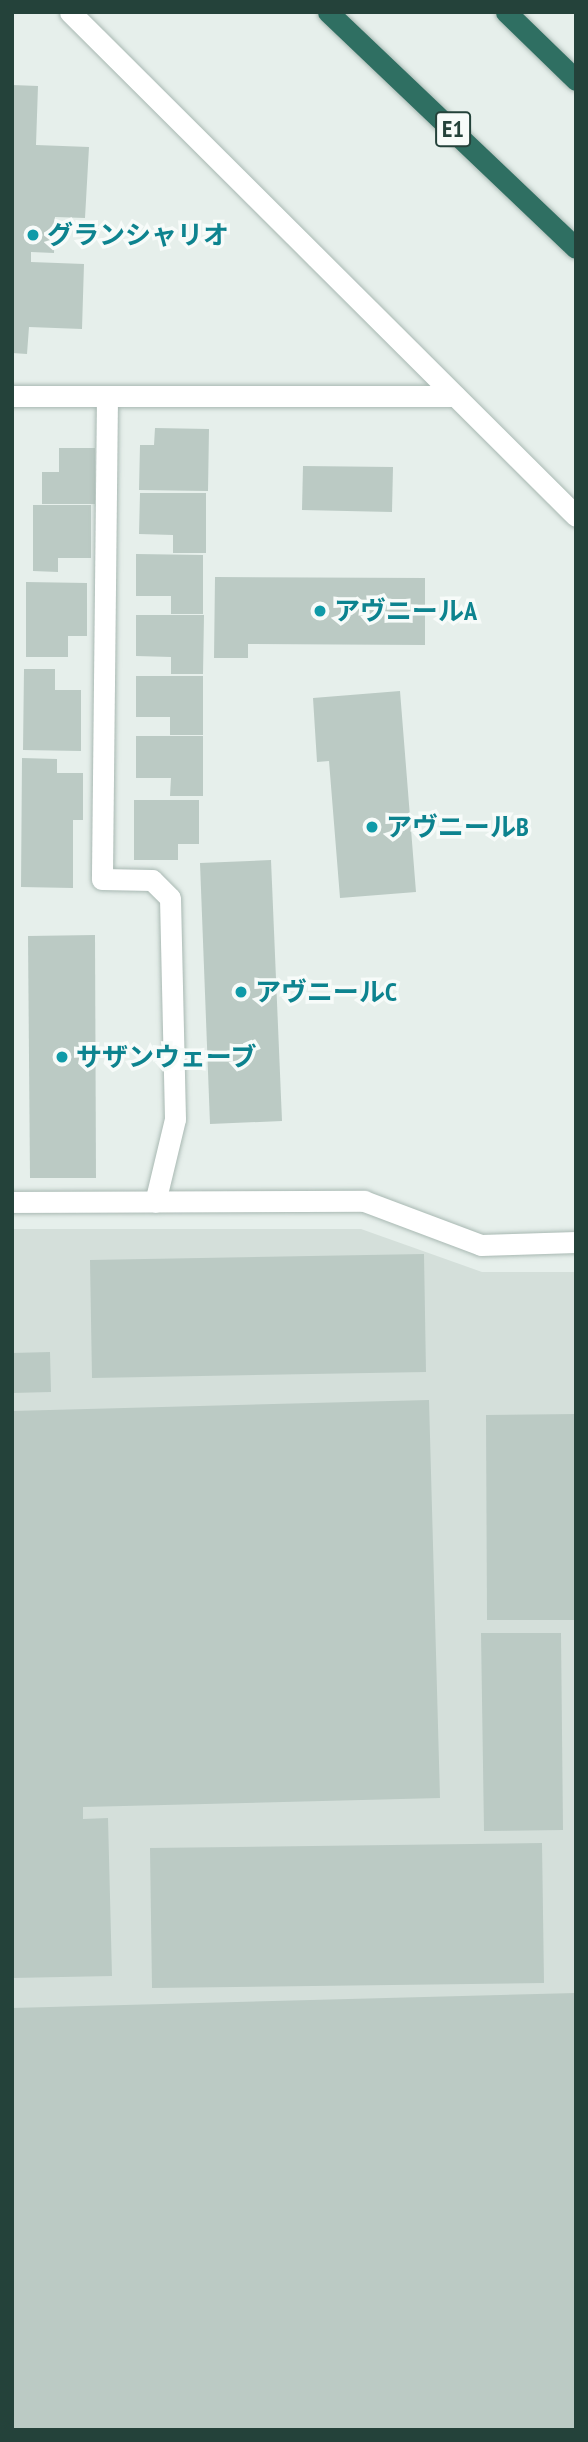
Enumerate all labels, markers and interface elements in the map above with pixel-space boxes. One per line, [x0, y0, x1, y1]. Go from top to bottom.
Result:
road number: E1 [434, 108, 472, 149]
place label: グランシャリオ [47, 219, 229, 251]
marker: グランシャリオ [25, 227, 41, 243]
place label: アヴニールA [334, 595, 477, 627]
marker: アヴニールA [312, 603, 328, 619]
place label: アヴニールB [386, 811, 529, 843]
marker: アヴニールB [364, 819, 380, 835]
place label: アヴニールC [255, 976, 397, 1008]
marker: アヴニールC [233, 984, 249, 1000]
place label: サザンウェーブ [76, 1041, 258, 1073]
marker: サザンウェーブ [54, 1049, 70, 1065]

